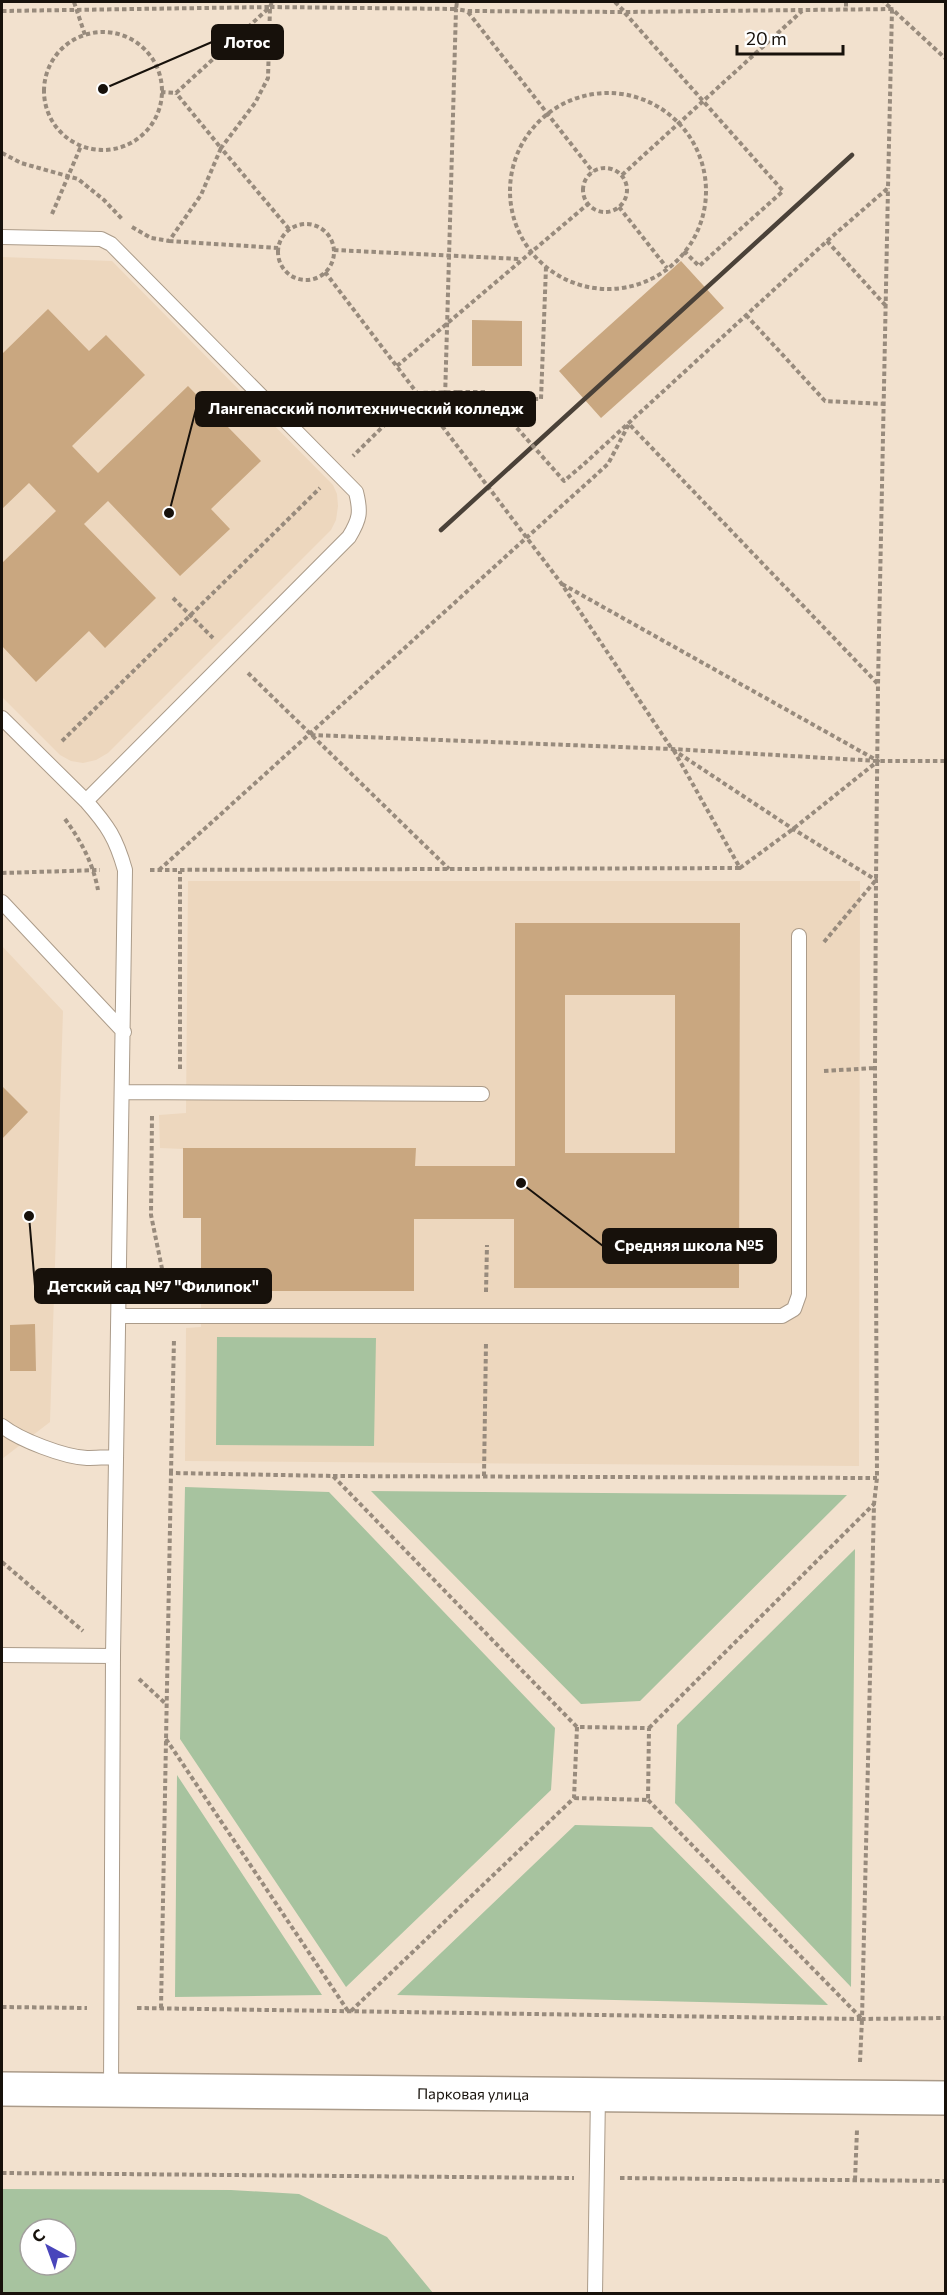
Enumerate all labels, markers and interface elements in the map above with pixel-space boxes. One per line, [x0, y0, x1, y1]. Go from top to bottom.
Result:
scale bar [737, 18, 844, 56]
callout: Лотос [212, 25, 283, 59]
text: 20 m [746, 27, 787, 49]
text: Лотос [224, 32, 271, 51]
callout: Лангепасский политехнический колледж [196, 392, 535, 426]
text: Лангепасский политехнический колледж [208, 398, 524, 417]
callout: Средняя школа №5 [603, 1229, 776, 1263]
text: Средняя школа №5 [614, 1235, 764, 1254]
callout: Детский сад №7 "Филипок" [35, 1269, 271, 1303]
text: Детский сад №7 "Филипок" [47, 1276, 259, 1295]
street label: Парковая улица [417, 2084, 529, 2103]
north arrow [18, 2217, 78, 2277]
text: С [27, 2225, 48, 2246]

